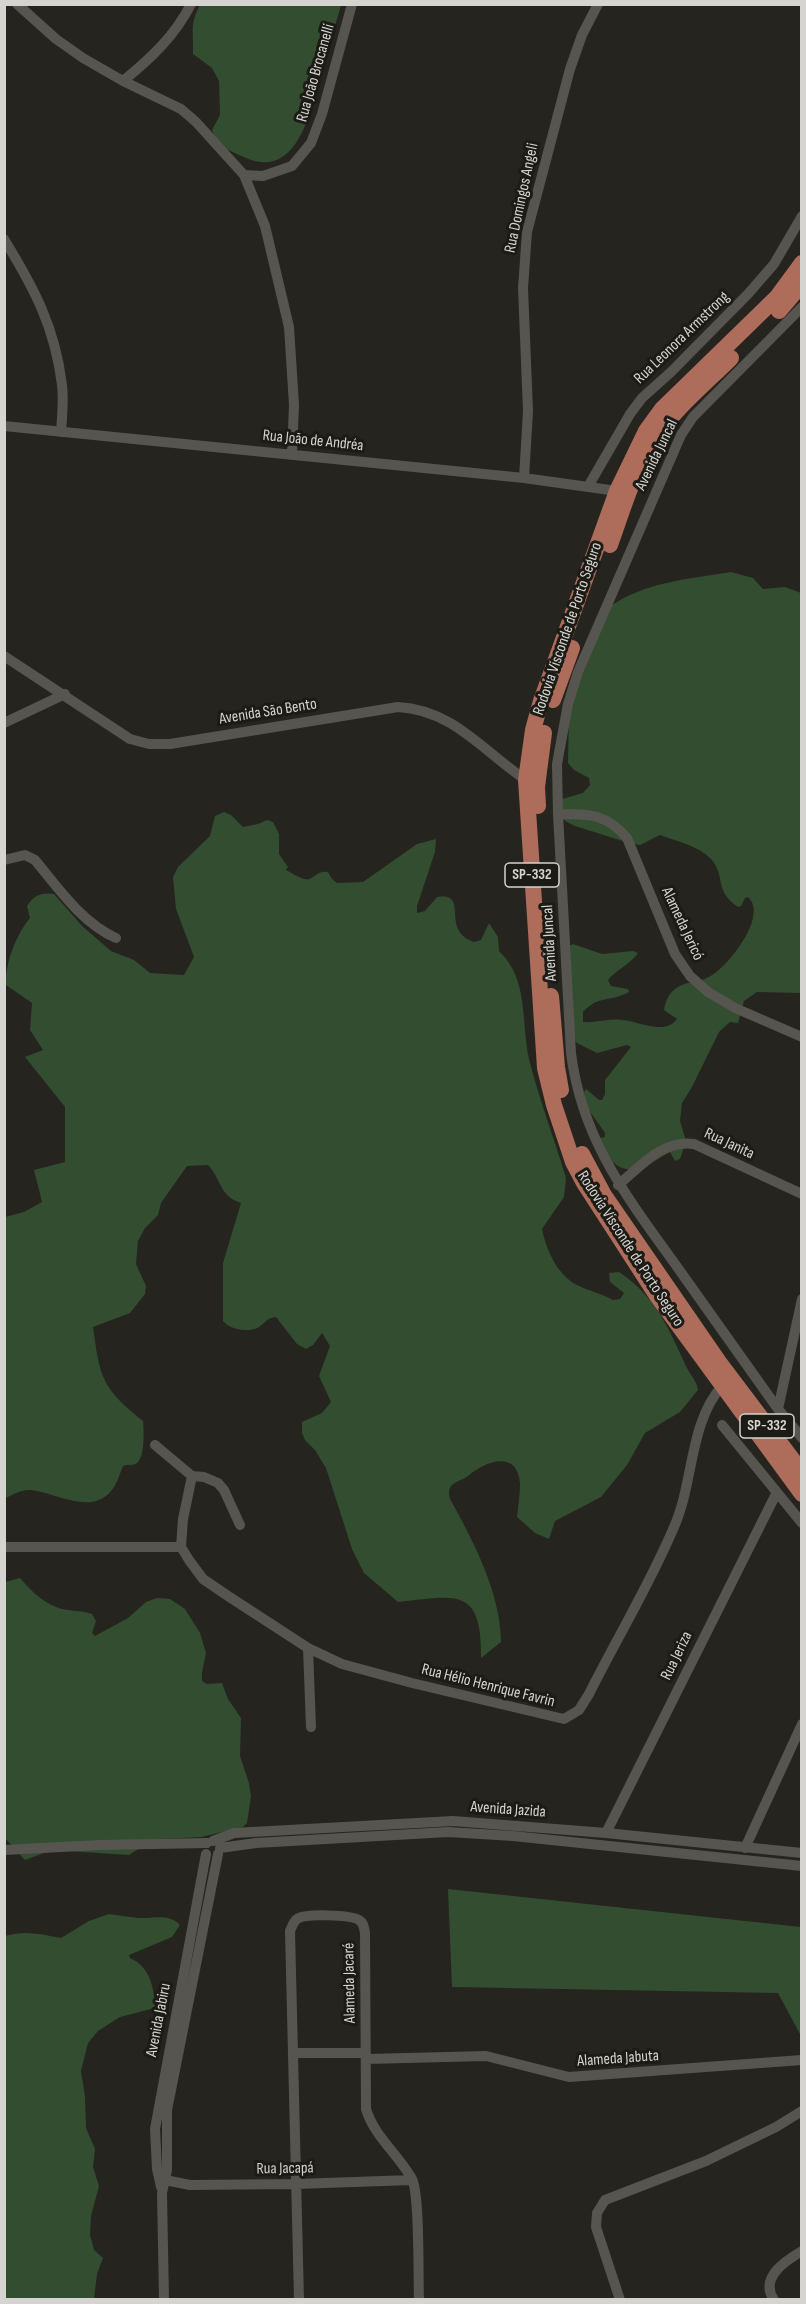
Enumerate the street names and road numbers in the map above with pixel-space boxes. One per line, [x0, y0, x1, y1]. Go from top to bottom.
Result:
street label: Rua João Brocanelli [293, 22, 339, 124]
street label: Rua Domingos Angeli [501, 141, 543, 255]
street label: Rua Leonora Armstrong [630, 288, 734, 388]
street label: Avenida Juncal [632, 416, 682, 494]
street label: Rua João de Andréa [262, 426, 364, 456]
street label: Rodovia Visconde de Porto Seguro [529, 540, 607, 718]
street label: Avenida São Bento [218, 695, 318, 729]
road number: SP-332 [505, 863, 559, 887]
street label: Alameda Jericó [657, 884, 707, 964]
street label: Avenida Juncal [538, 904, 562, 982]
street label: Rua Janita [701, 1124, 757, 1164]
street label: Rodovia Visconde de Porto Seguro [573, 1168, 687, 1330]
road number: SP-332 [740, 1414, 794, 1438]
street label: Rua Jeriza [657, 1628, 697, 1684]
street label: Rua Hélio Henrique Favrin [419, 1660, 557, 1712]
street label: Avenida Jazida [470, 1798, 546, 1822]
street label: Alameda Jacaré [340, 1942, 360, 2024]
street label: Avenida Jabiru [142, 1982, 176, 2058]
street label: Alameda Jabuta [576, 2047, 660, 2071]
street label: Rua Jacapá [256, 2159, 314, 2179]

